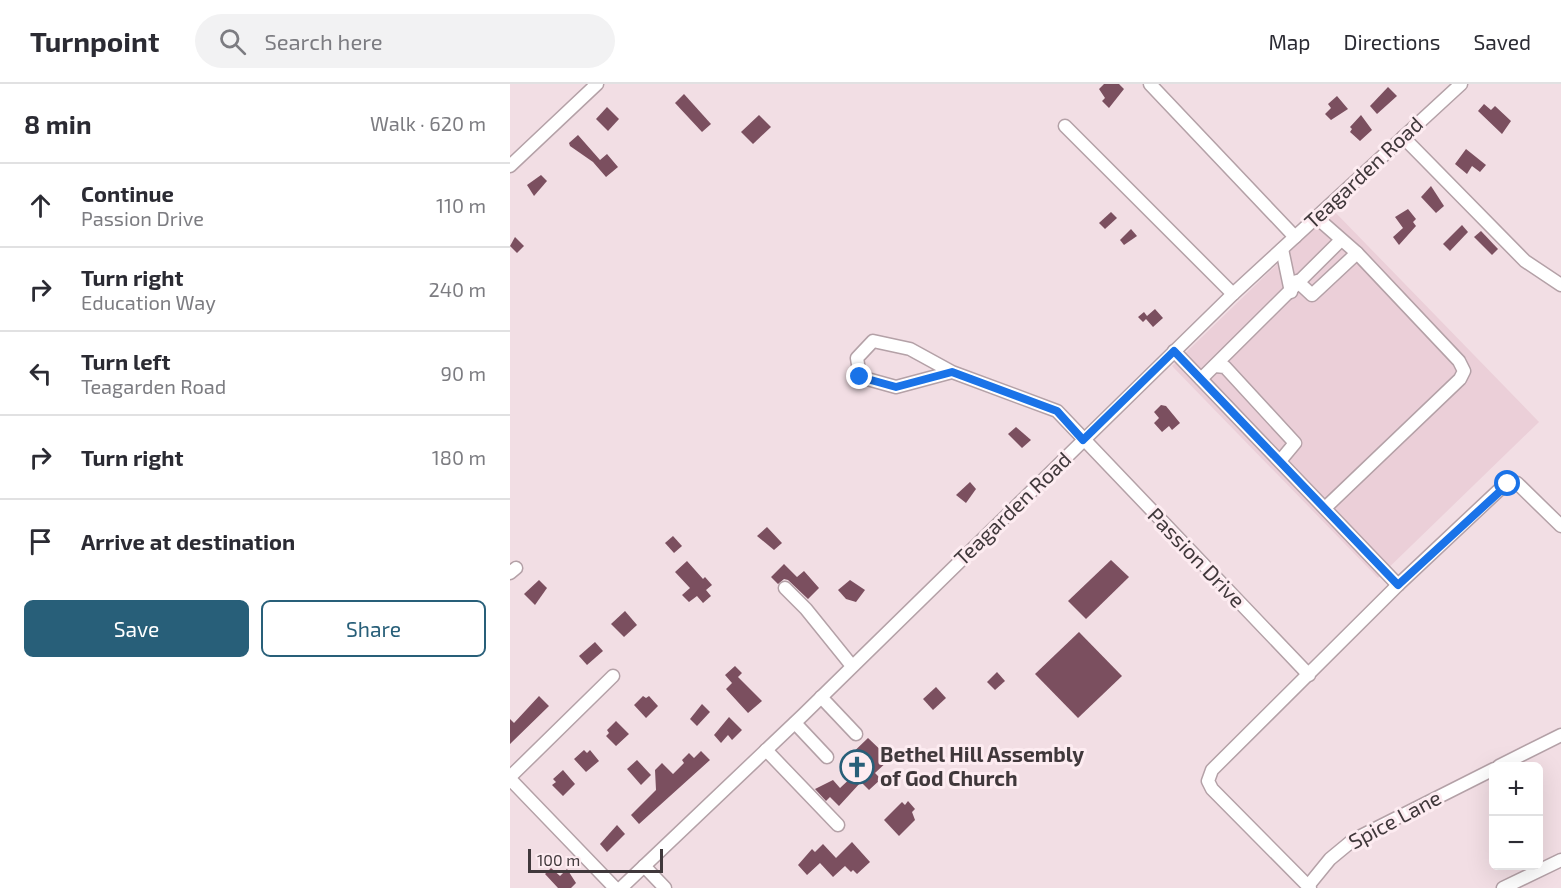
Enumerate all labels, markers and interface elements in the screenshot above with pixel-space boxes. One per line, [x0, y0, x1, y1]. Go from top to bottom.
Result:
search box [195, 14, 615, 68]
text: Turnpoint [30, 24, 159, 58]
icon: search [216, 25, 249, 58]
text: Search here [264, 28, 383, 54]
text: Map [1268, 29, 1311, 54]
text: Directions [1344, 29, 1440, 54]
text: Saved [1473, 29, 1531, 54]
text: 8 min [24, 108, 92, 139]
text: Walk · 620 m [370, 111, 486, 135]
street label: Teagarden Road [1299, 111, 1427, 233]
text: Continue [81, 180, 174, 206]
icon: ahead [24, 189, 57, 222]
text: 110 m [436, 193, 486, 217]
text: Passion Drive [81, 206, 204, 230]
text: Turn right [81, 264, 183, 290]
icon: right [24, 273, 57, 306]
text: 240 m [428, 277, 486, 301]
text: Education Way [81, 290, 216, 314]
text: Turn left [81, 348, 170, 374]
icon: left [24, 357, 57, 390]
text: 90 m [441, 361, 486, 385]
route end [846, 363, 872, 389]
text: Teagarden Road [81, 374, 226, 398]
icon: right [24, 441, 57, 474]
text: Turn right [81, 444, 183, 470]
text: 180 m [432, 445, 486, 469]
street label: Teagarden Road [948, 446, 1076, 570]
route start [1494, 470, 1520, 496]
street label: Passion Drive [1143, 502, 1251, 612]
icon: arrive [24, 525, 57, 558]
text: Arrive at destination [81, 528, 295, 554]
button: Save [24, 600, 249, 657]
button: Share [261, 600, 486, 657]
place label: Bethel Hill Assembly of God Church [880, 741, 1084, 790]
church icon: Bethel Hill Assembly of God Church [839, 749, 875, 785]
map controls [1489, 762, 1543, 870]
button: + [1489, 762, 1543, 816]
street label: Spice Lane [1344, 784, 1445, 853]
button: − [1489, 816, 1543, 870]
scale bar [528, 846, 663, 874]
text: 100 m [537, 850, 580, 869]

